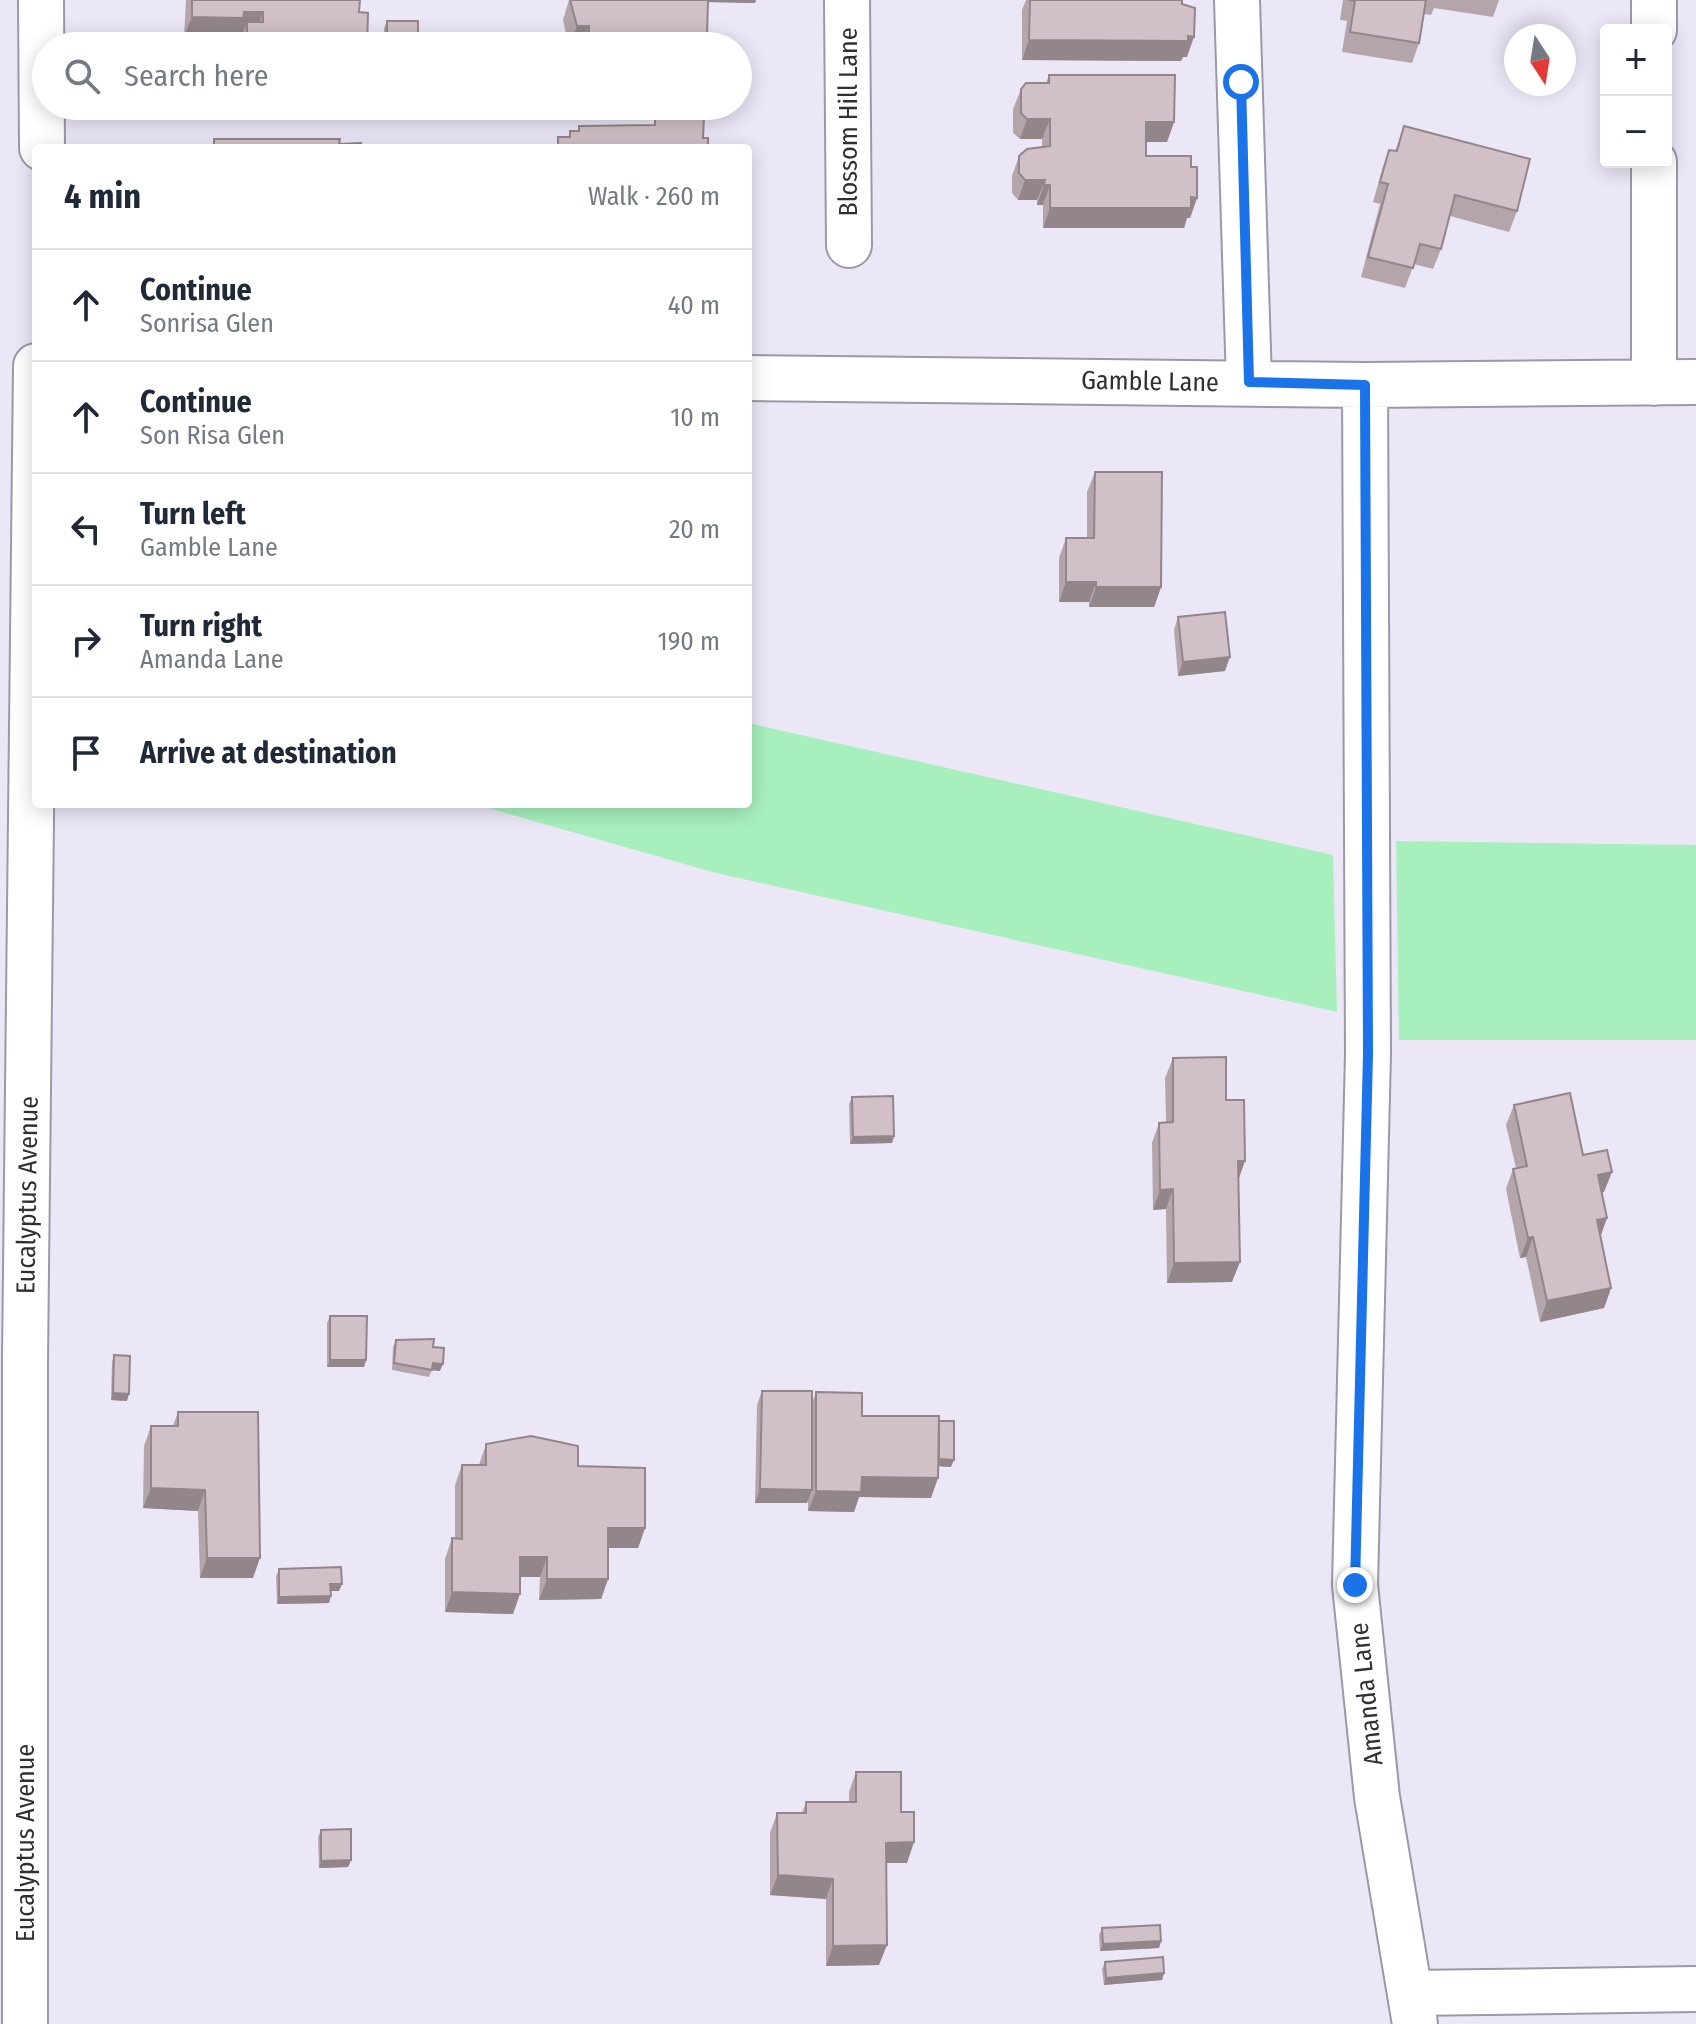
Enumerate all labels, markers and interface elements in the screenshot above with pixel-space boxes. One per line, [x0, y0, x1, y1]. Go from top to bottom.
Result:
north arrow [1504, 24, 1576, 96]
map controls [1600, 24, 1672, 168]
button: + [1600, 24, 1672, 96]
street label: Blossom Hill Lane [833, 27, 864, 217]
search box [32, 32, 752, 120]
icon: search [60, 54, 104, 98]
text: Search here [124, 58, 269, 94]
route start [1223, 64, 1259, 100]
button: − [1600, 96, 1672, 168]
text: 4 min [64, 176, 141, 217]
text: Walk · 260 m [588, 181, 720, 212]
text: Continue [140, 272, 252, 308]
icon: ahead [64, 283, 108, 327]
text: 40 m [668, 290, 720, 321]
text: Sonrisa Glen [140, 308, 274, 339]
street label: Gamble Lane [1081, 365, 1219, 398]
text: Continue [140, 384, 252, 420]
icon: ahead [64, 395, 108, 439]
text: 10 m [670, 402, 720, 433]
text: Son Risa Glen [140, 420, 285, 451]
text: Turn left [140, 496, 246, 532]
icon: left [64, 507, 108, 551]
text: 20 m [669, 514, 720, 545]
text: Gamble Lane [140, 532, 278, 563]
text: Turn right [140, 608, 262, 644]
icon: right [64, 619, 108, 663]
text: 190 m [658, 626, 720, 657]
text: Amanda Lane [140, 644, 284, 675]
icon: arrive [64, 731, 108, 775]
text: Arrive at destination [140, 735, 397, 771]
street label: Eucalyptus Avenue [10, 1096, 45, 1294]
route end [1337, 1567, 1373, 1603]
street label: Amanda Lane [1344, 1621, 1389, 1767]
street label: Eucalyptus Avenue [10, 1744, 41, 1942]

